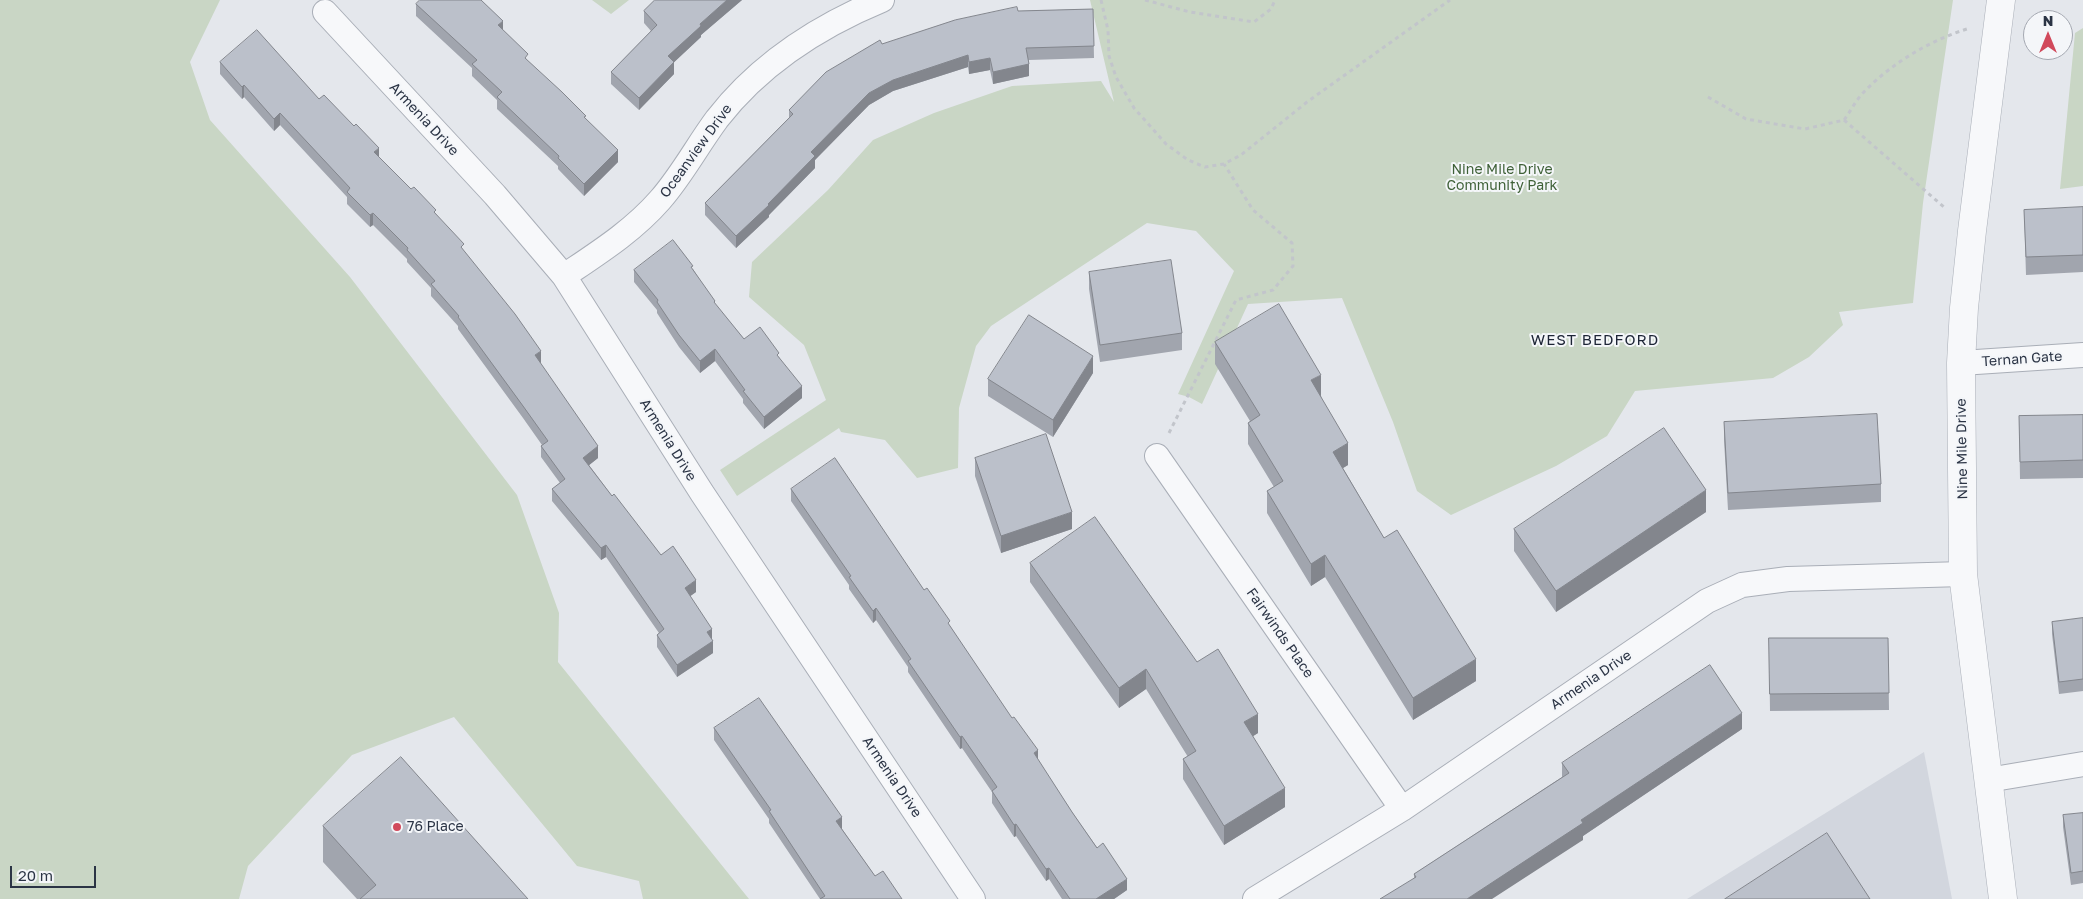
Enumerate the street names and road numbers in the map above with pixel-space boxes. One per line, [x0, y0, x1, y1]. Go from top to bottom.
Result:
street label: Armenia Drive [386, 79, 462, 159]
street label: Oceanview Drive [656, 101, 736, 201]
street label: Ternan Gate [1981, 348, 2063, 370]
street label: Armenia Drive [636, 396, 700, 484]
street label: Nine Mile Drive [1953, 398, 1971, 500]
street label: Fairwinds Place [1243, 585, 1317, 681]
street label: Armenia Drive [1547, 647, 1635, 713]
street label: Armenia Drive [859, 733, 925, 821]

